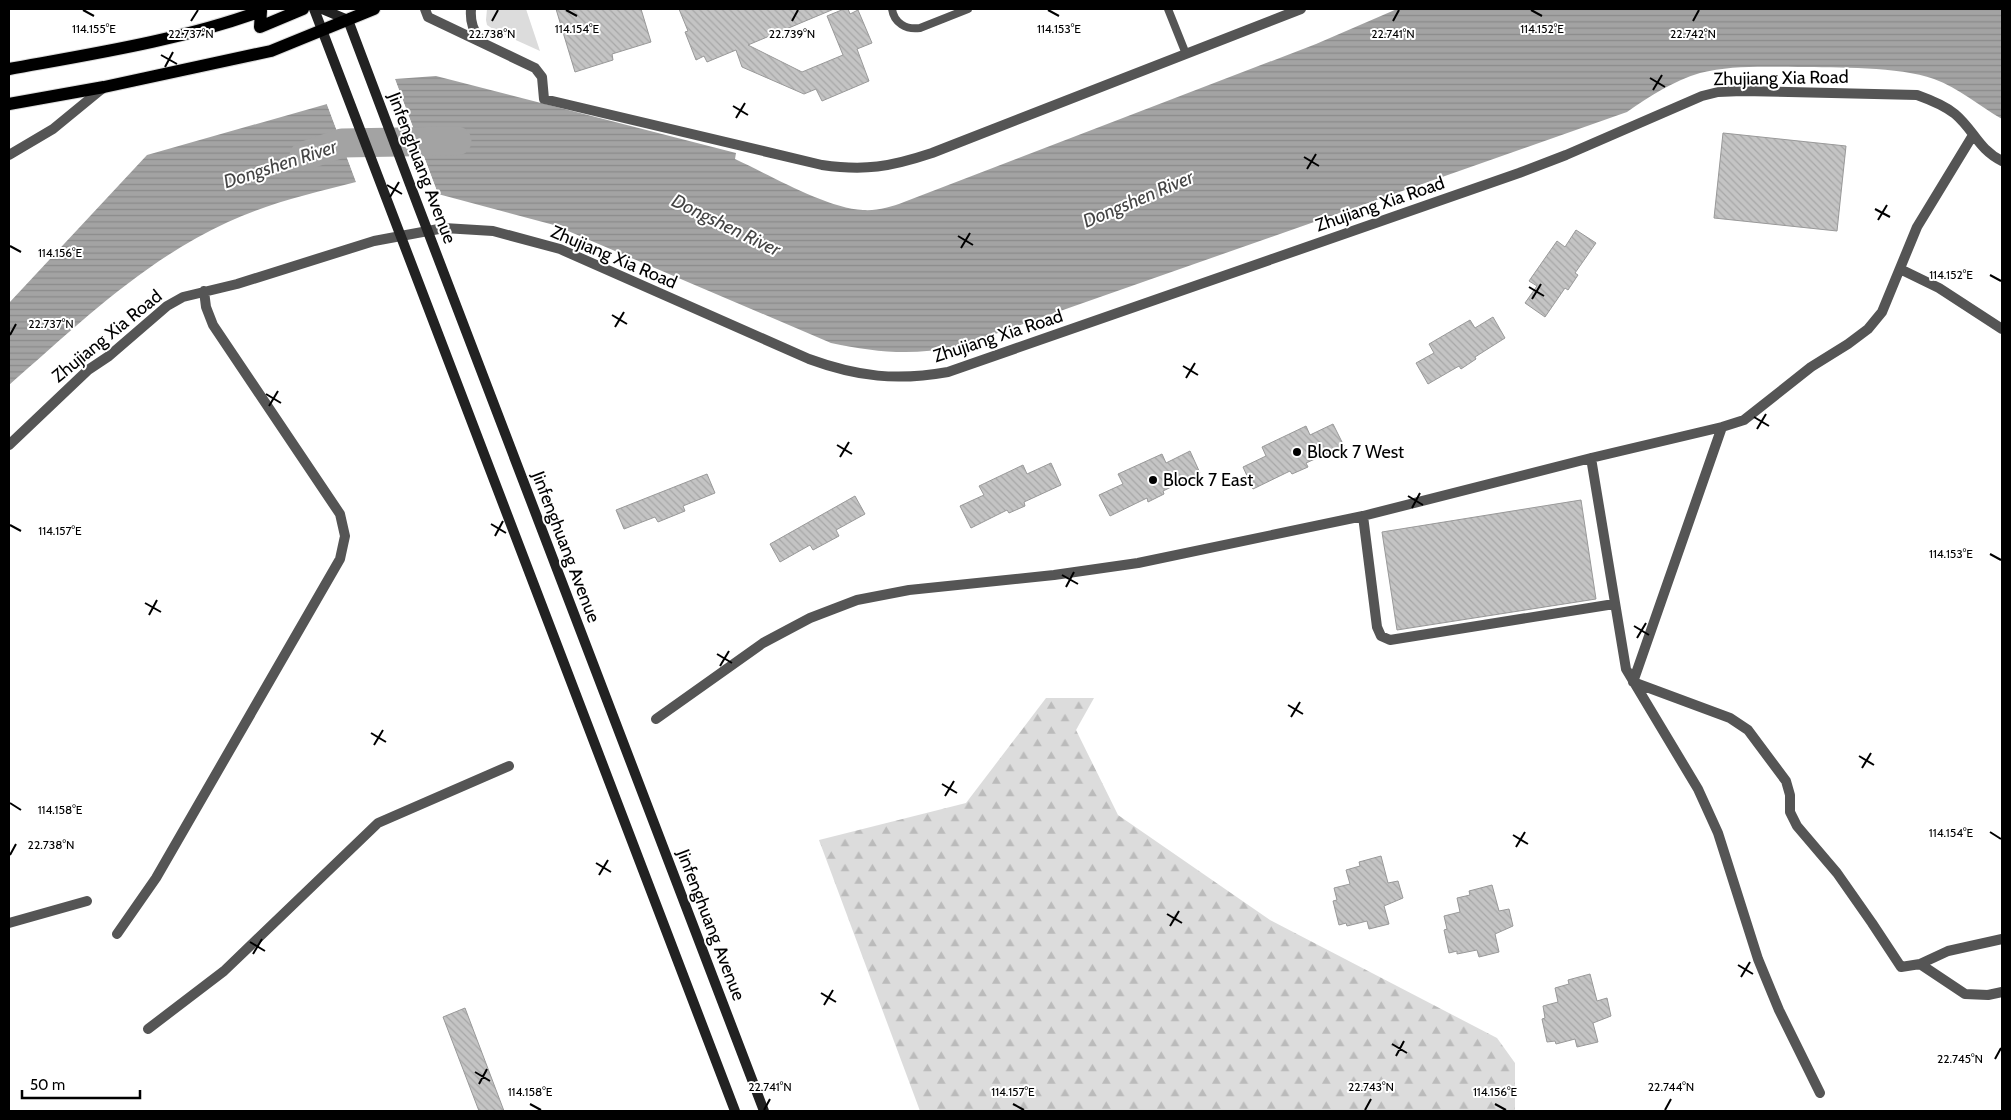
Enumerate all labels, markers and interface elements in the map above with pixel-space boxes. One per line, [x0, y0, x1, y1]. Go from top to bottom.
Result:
text: 114.155°E [72, 21, 116, 36]
text: 114.154°E [555, 21, 599, 36]
text: 114.153°E [1037, 21, 1081, 36]
text: 114.152°E [1520, 21, 1564, 36]
text: 22.737°N [168, 26, 214, 41]
text: 22.738°N [469, 26, 515, 41]
text: 22.739°N [769, 26, 815, 41]
text: 22.741°N [1371, 26, 1415, 41]
text: 22.742°N [1670, 26, 1716, 41]
street label: Zhujiang Xia Road [1713, 66, 1849, 90]
street label: Jinfenghuang Avenue [383, 88, 461, 247]
water label: Dongshen River [220, 134, 341, 193]
water label: Dongshen River [1079, 165, 1198, 233]
street label: Zhujiang Xia Road [1313, 172, 1447, 236]
water label: Dongshen River [668, 189, 785, 262]
street label: Zhujiang Xia Road [548, 220, 680, 294]
text: 114.156°E [38, 245, 82, 260]
text: 114.152°E [1929, 267, 1973, 282]
street label: Zhujiang Xia Road [48, 285, 166, 387]
street label: Zhujiang Xia Road [930, 305, 1066, 367]
text: 22.737°N [28, 316, 74, 331]
place label: Block 7 West [1307, 441, 1404, 463]
marker: Block 7 West [1291, 446, 1303, 458]
street label: Jinfenghuang Avenue [527, 467, 605, 626]
place label: Block 7 East [1163, 469, 1253, 491]
marker: Block 7 East [1147, 474, 1159, 486]
text: 114.157°E [38, 523, 82, 538]
text: 114.153°E [1929, 546, 1973, 561]
text: 114.158°E [38, 802, 83, 817]
text: 114.154°E [1929, 825, 1973, 840]
text: 22.738°N [28, 837, 74, 852]
street label: Jinfenghuang Avenue [672, 845, 750, 1004]
text: 22.745°N [1937, 1051, 1983, 1066]
scale bar [22, 1068, 140, 1100]
text: 50 m [30, 1076, 65, 1094]
text: 22.741°N [748, 1079, 792, 1094]
text: 22.743°N [1348, 1079, 1394, 1094]
text: 22.744°N [1648, 1079, 1694, 1094]
text: 114.158°E [508, 1084, 553, 1099]
text: 114.157°E [991, 1084, 1035, 1099]
text: 114.156°E [1473, 1084, 1517, 1099]

